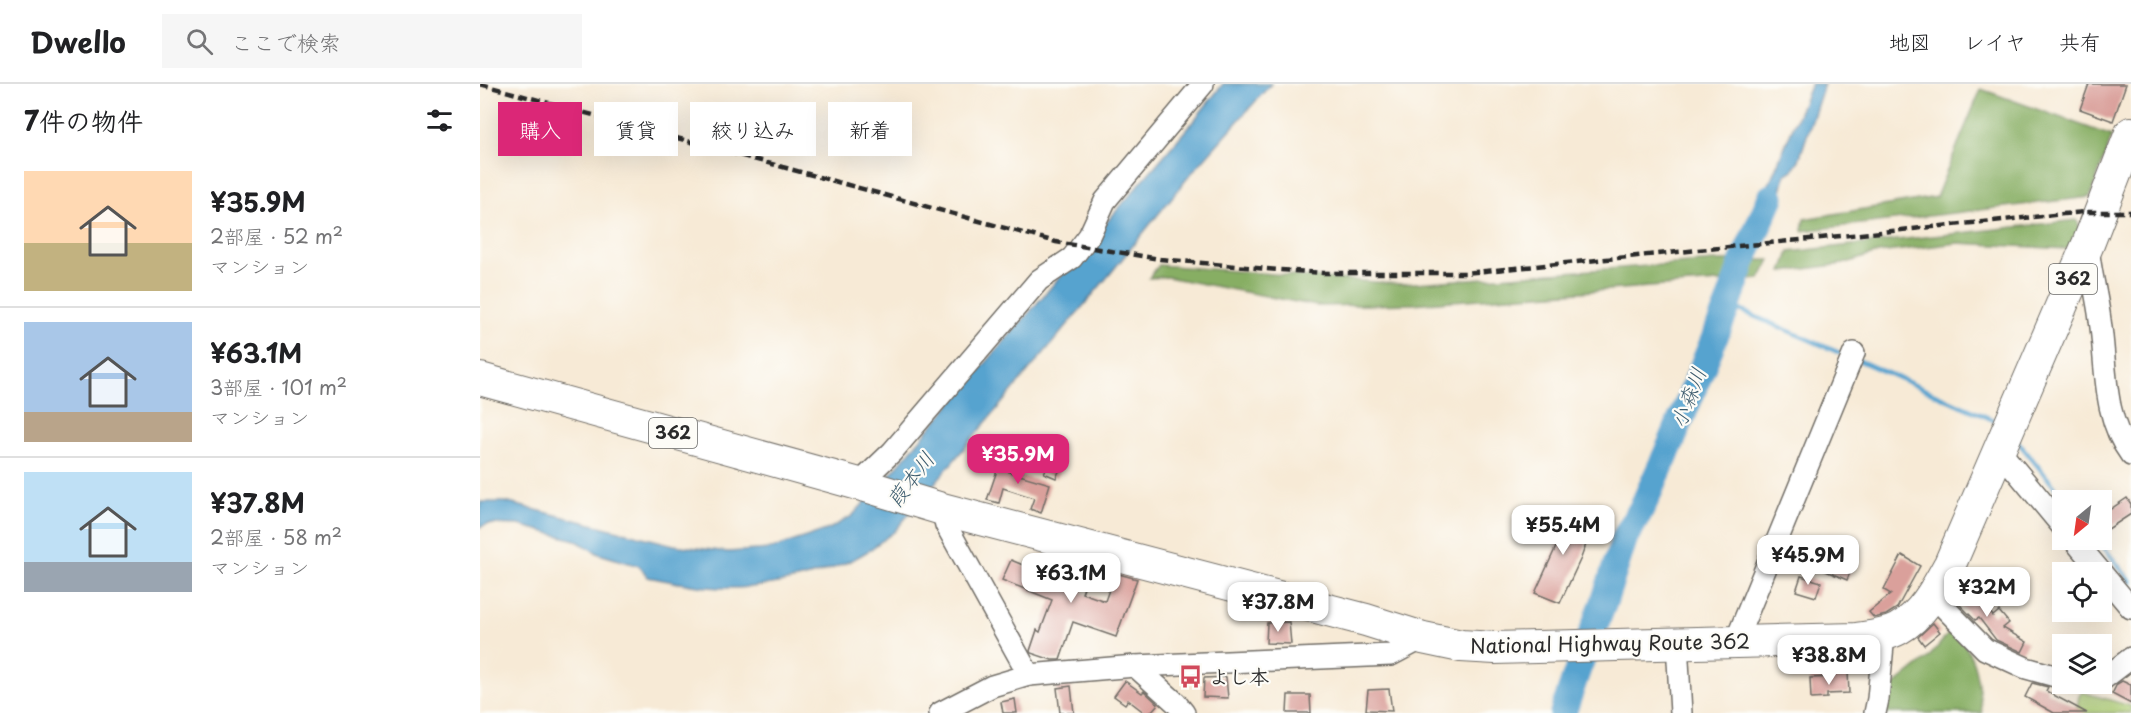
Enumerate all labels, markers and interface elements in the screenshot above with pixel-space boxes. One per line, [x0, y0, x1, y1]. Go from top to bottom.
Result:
search box [162, 14, 582, 68]
text: Dwello [30, 20, 126, 63]
icon: search [183, 25, 216, 58]
text: ここで検索 [231, 25, 341, 58]
text: 地図 [1889, 25, 1931, 57]
text: レイヤ [1964, 25, 2026, 57]
text: 共有 [2059, 25, 2101, 57]
text: 7件の物件 [24, 101, 143, 140]
chip: 購入 [498, 102, 582, 156]
chip: 賃貸 [594, 102, 678, 156]
chip: 絞り込み [690, 102, 816, 156]
chip: 新着 [828, 102, 912, 156]
icon: filters [423, 104, 456, 137]
text: ¥35.9M [210, 182, 306, 221]
icon: home [72, 195, 144, 267]
text: 2部屋 · 52 m² [210, 221, 343, 251]
text: マンション [210, 251, 309, 281]
road number: 362 [2049, 264, 2097, 294]
text: ¥63.1M [210, 333, 302, 372]
icon: home [72, 346, 144, 418]
water label: 小森川 [1661, 362, 1713, 432]
text: 3部屋 · 101 m² [210, 372, 347, 402]
text: マンション [210, 402, 309, 432]
road number: 362 [649, 418, 697, 448]
pin: ¥35.9M [969, 434, 1067, 485]
text: ¥35.9M [981, 438, 1055, 468]
water label: 葭本川 [878, 444, 941, 514]
text: ¥37.8M [210, 483, 305, 522]
north arrow [2052, 490, 2112, 550]
map controls [2052, 490, 2112, 694]
icon: home [72, 496, 144, 568]
pin: ¥55.4M [1514, 505, 1612, 556]
text: ¥55.4M [1526, 509, 1600, 539]
text: 2部屋 · 58 m² [210, 522, 342, 552]
pin: ¥45.9M [1759, 535, 1857, 586]
text: ¥45.9M [1771, 539, 1845, 569]
text: マンション [210, 552, 309, 582]
pin: ¥63.1M [1022, 553, 1120, 604]
text: ¥63.1M [1036, 557, 1106, 587]
button: locate [2052, 562, 2112, 622]
pin: ¥32M [1951, 567, 2023, 618]
text: ¥32M [1958, 571, 2016, 601]
pin: ¥37.8M [1229, 582, 1327, 633]
text: ¥37.8M [1242, 586, 1314, 616]
street label: National Highway Route 362 [1470, 626, 1750, 660]
button: layers [2052, 634, 2112, 694]
pin: ¥38.8M [1780, 635, 1878, 686]
text: ¥38.8M [1791, 639, 1867, 669]
place label: よし本 [1209, 661, 1269, 691]
bus stop icon: よし本 [1178, 664, 1204, 690]

